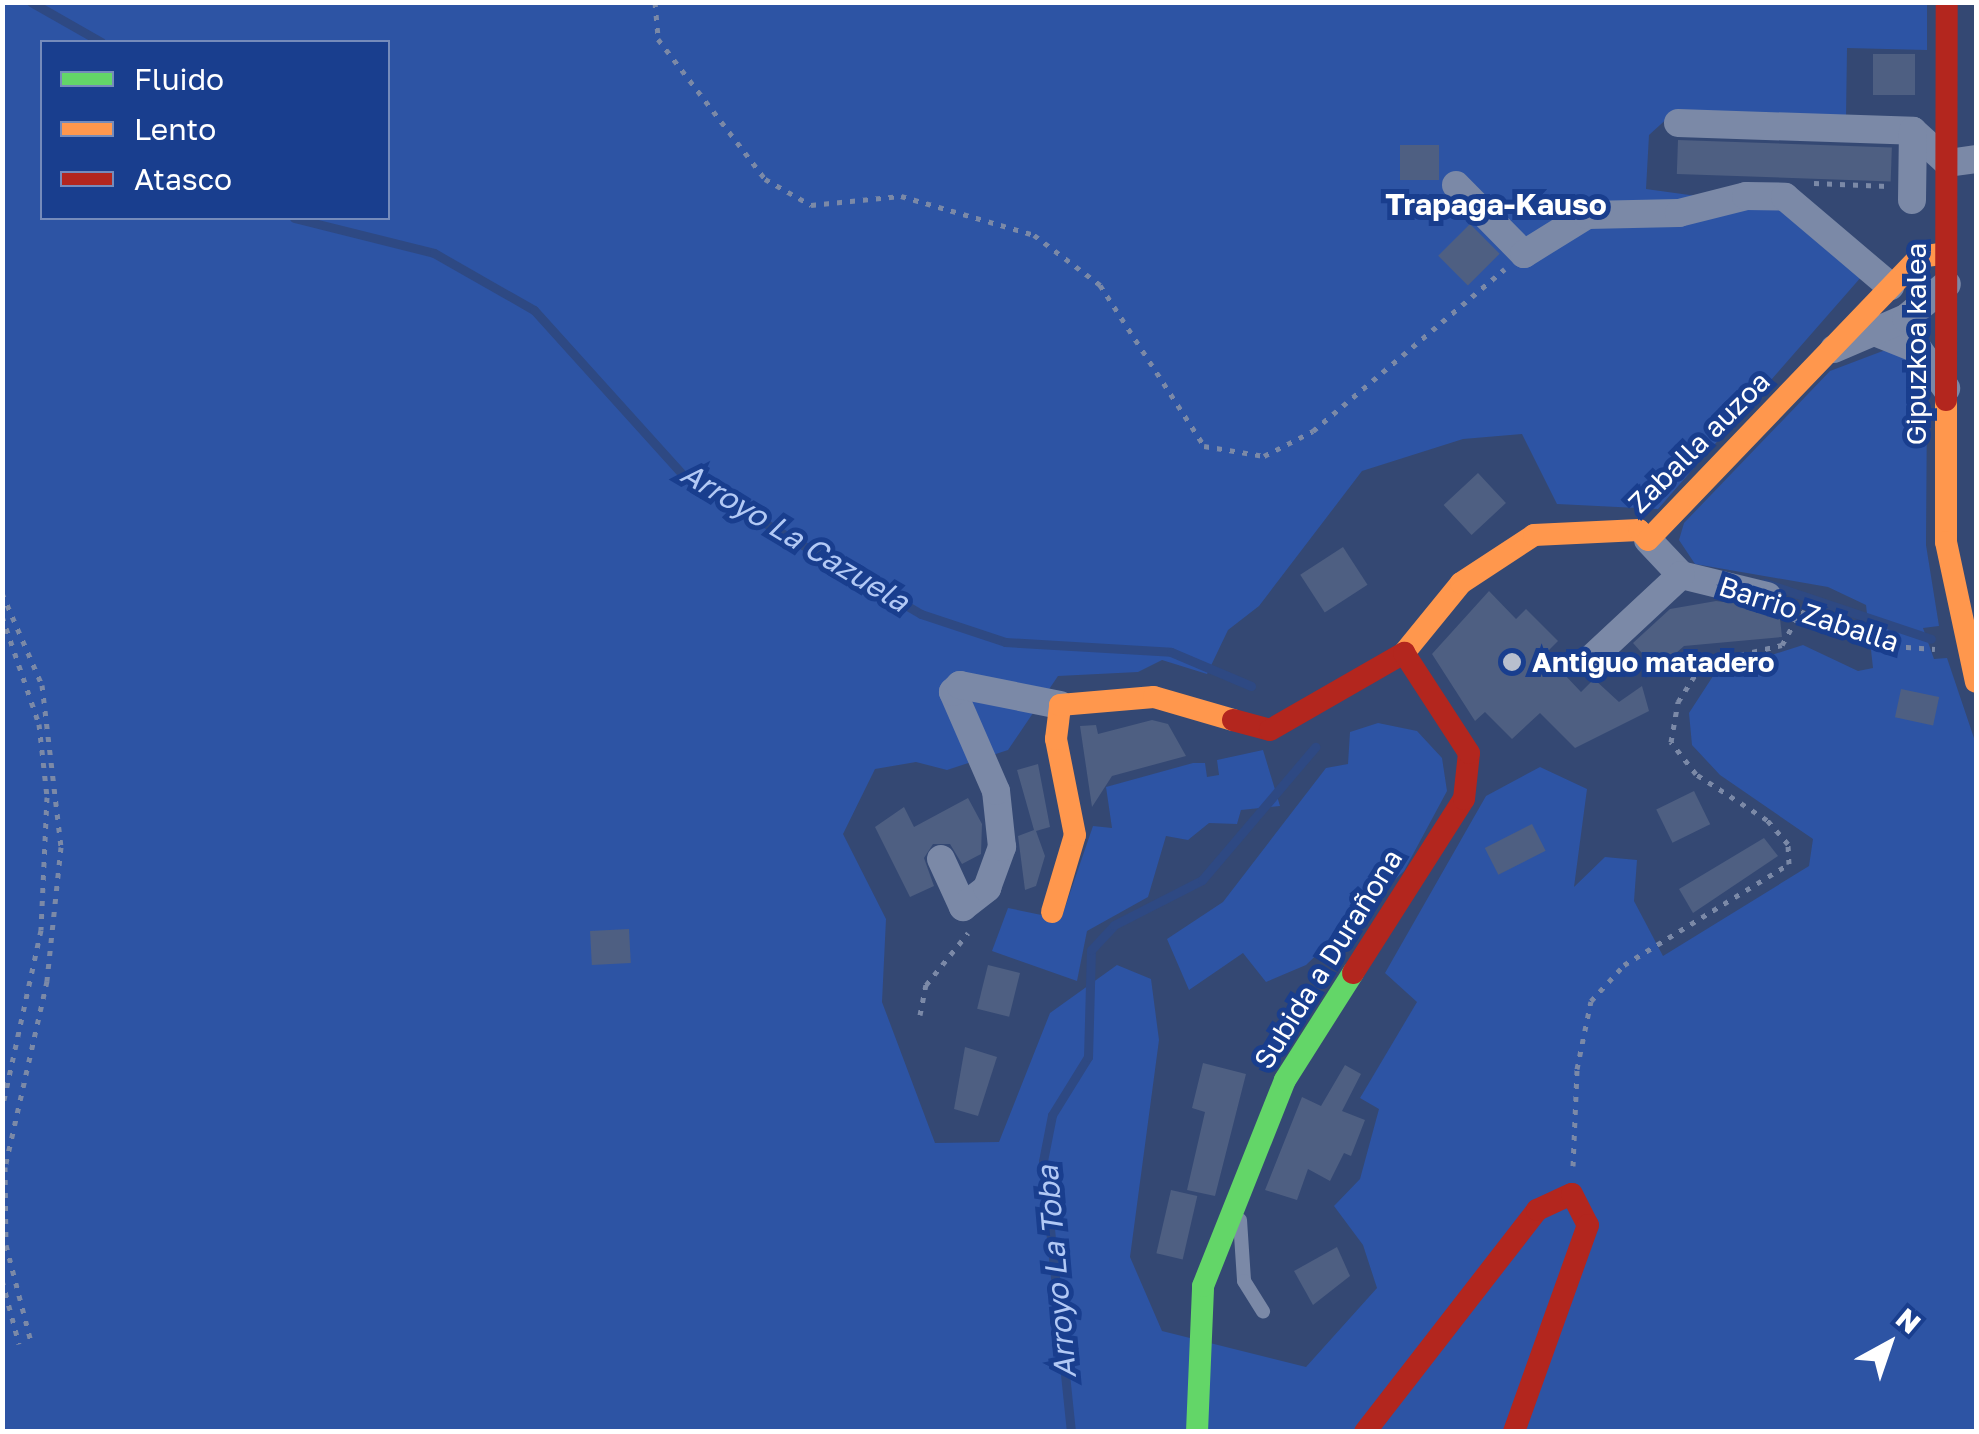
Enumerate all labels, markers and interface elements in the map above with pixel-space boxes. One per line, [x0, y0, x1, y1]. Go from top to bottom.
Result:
legend [40, 40, 390, 220]
text: Fluido [134, 61, 224, 97]
text: Lento [134, 111, 216, 147]
text: Atasco [134, 161, 232, 197]
district label: Trapaga-Kauso [1385, 186, 1607, 222]
street label: Gipuzkoa kalea [1899, 243, 1933, 445]
street label: Zaballa auzoa [1621, 364, 1777, 520]
water label: Arroyo La Cazuela [675, 455, 915, 619]
street label: Barrio Zaballa [1715, 569, 1903, 659]
place label: Antiguo matadero [1532, 645, 1775, 679]
marker: Antiguo matadero [1501, 651, 1523, 673]
street label: Subida a Durañona [1247, 843, 1409, 1075]
water label: Arroyo La Toba [1029, 1164, 1083, 1380]
north arrow [1839, 1294, 1939, 1394]
text: N [1890, 1301, 1927, 1340]

